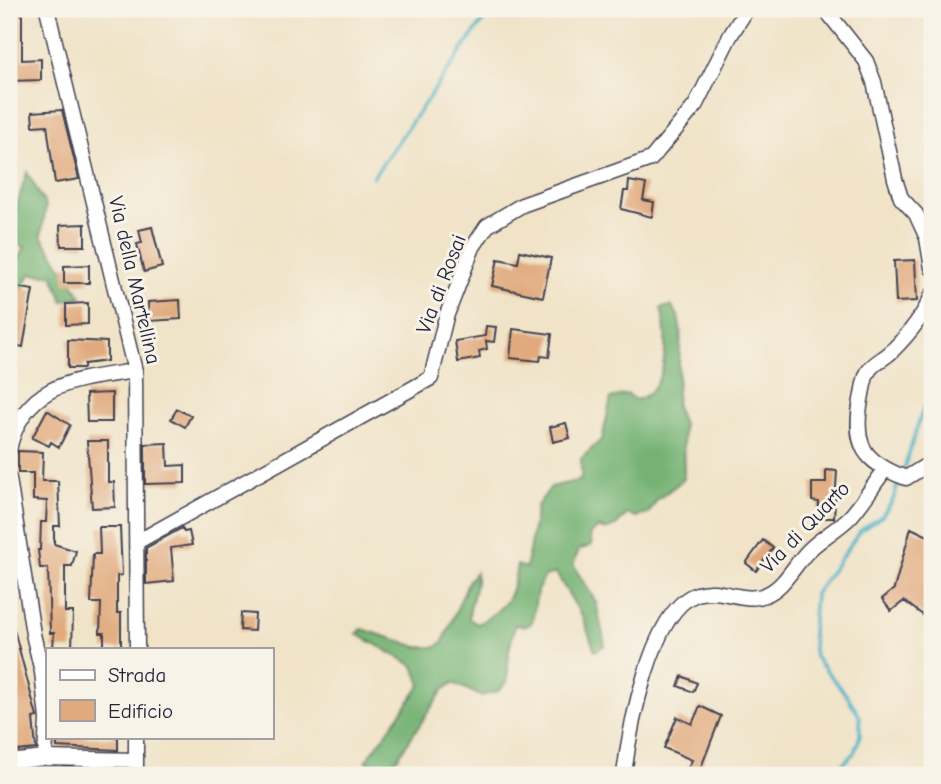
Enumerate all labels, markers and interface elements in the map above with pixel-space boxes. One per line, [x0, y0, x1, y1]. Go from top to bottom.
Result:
street label: Via della Martellina [104, 194, 166, 366]
street label: Via di Rosai [411, 231, 471, 337]
street label: Via di Quarto [755, 476, 855, 578]
legend [46, 648, 273, 738]
text: Strada [108, 663, 166, 687]
text: Edificio [108, 699, 173, 723]

